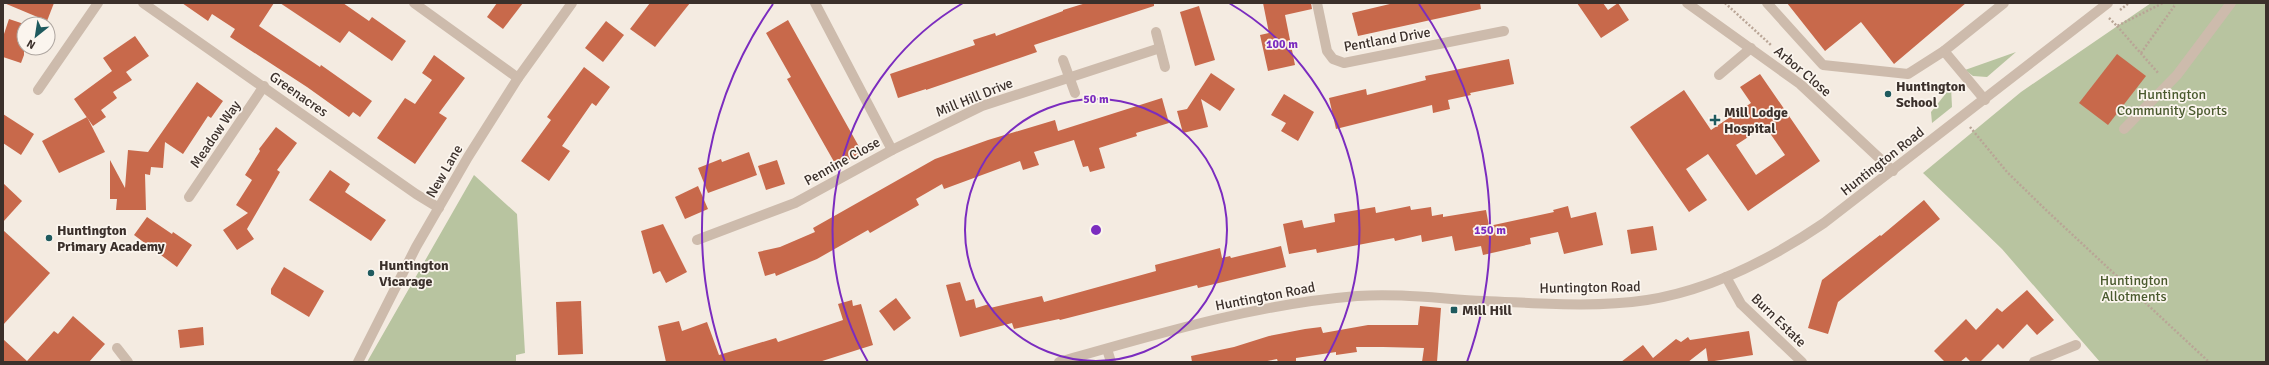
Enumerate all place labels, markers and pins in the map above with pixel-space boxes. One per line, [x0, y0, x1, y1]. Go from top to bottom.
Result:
place label: Huntington School [1896, 78, 1966, 111]
marker: Huntington School [1883, 89, 1893, 99]
place label: Mill Lodge Hospital [1724, 104, 1788, 137]
marker: Mill Lodge Hospital [1709, 114, 1721, 126]
place label: Huntington Primary Academy [57, 222, 165, 255]
centre of rings [1089, 223, 1103, 237]
marker: Huntington Primary Academy [44, 233, 54, 243]
place label: Huntington Vicarage [379, 257, 449, 290]
marker: Huntington Vicarage [366, 268, 376, 278]
place label: Mill Hill [1462, 302, 1513, 319]
marker: Mill Hill [1449, 305, 1459, 315]

